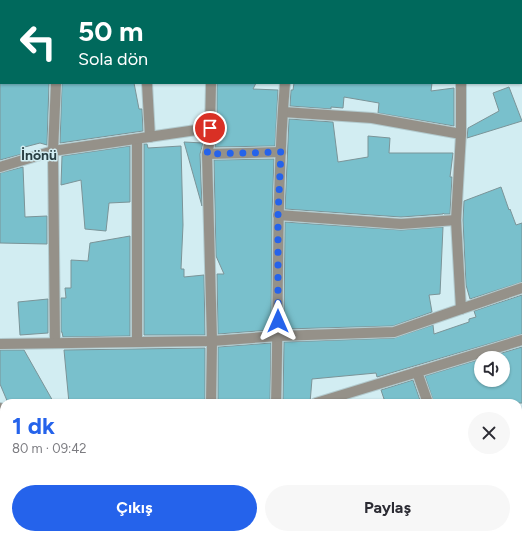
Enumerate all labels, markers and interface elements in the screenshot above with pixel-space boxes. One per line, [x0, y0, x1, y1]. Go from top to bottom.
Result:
text: 50 m [78, 14, 144, 48]
icon: left [12, 16, 64, 68]
text: Sola dön [78, 48, 148, 70]
pin [193, 111, 227, 145]
icon: arrive [199, 117, 221, 139]
district label: İnönü [21, 147, 57, 164]
position arrow [257, 300, 299, 342]
map controls [474, 351, 510, 387]
button: sound [474, 351, 510, 387]
text: 1 dk [12, 411, 55, 440]
button: close [468, 412, 510, 454]
text: 80 m · 09:42 [12, 441, 87, 456]
button: Çıkış [12, 485, 257, 531]
button: Paylaş [265, 485, 510, 531]

